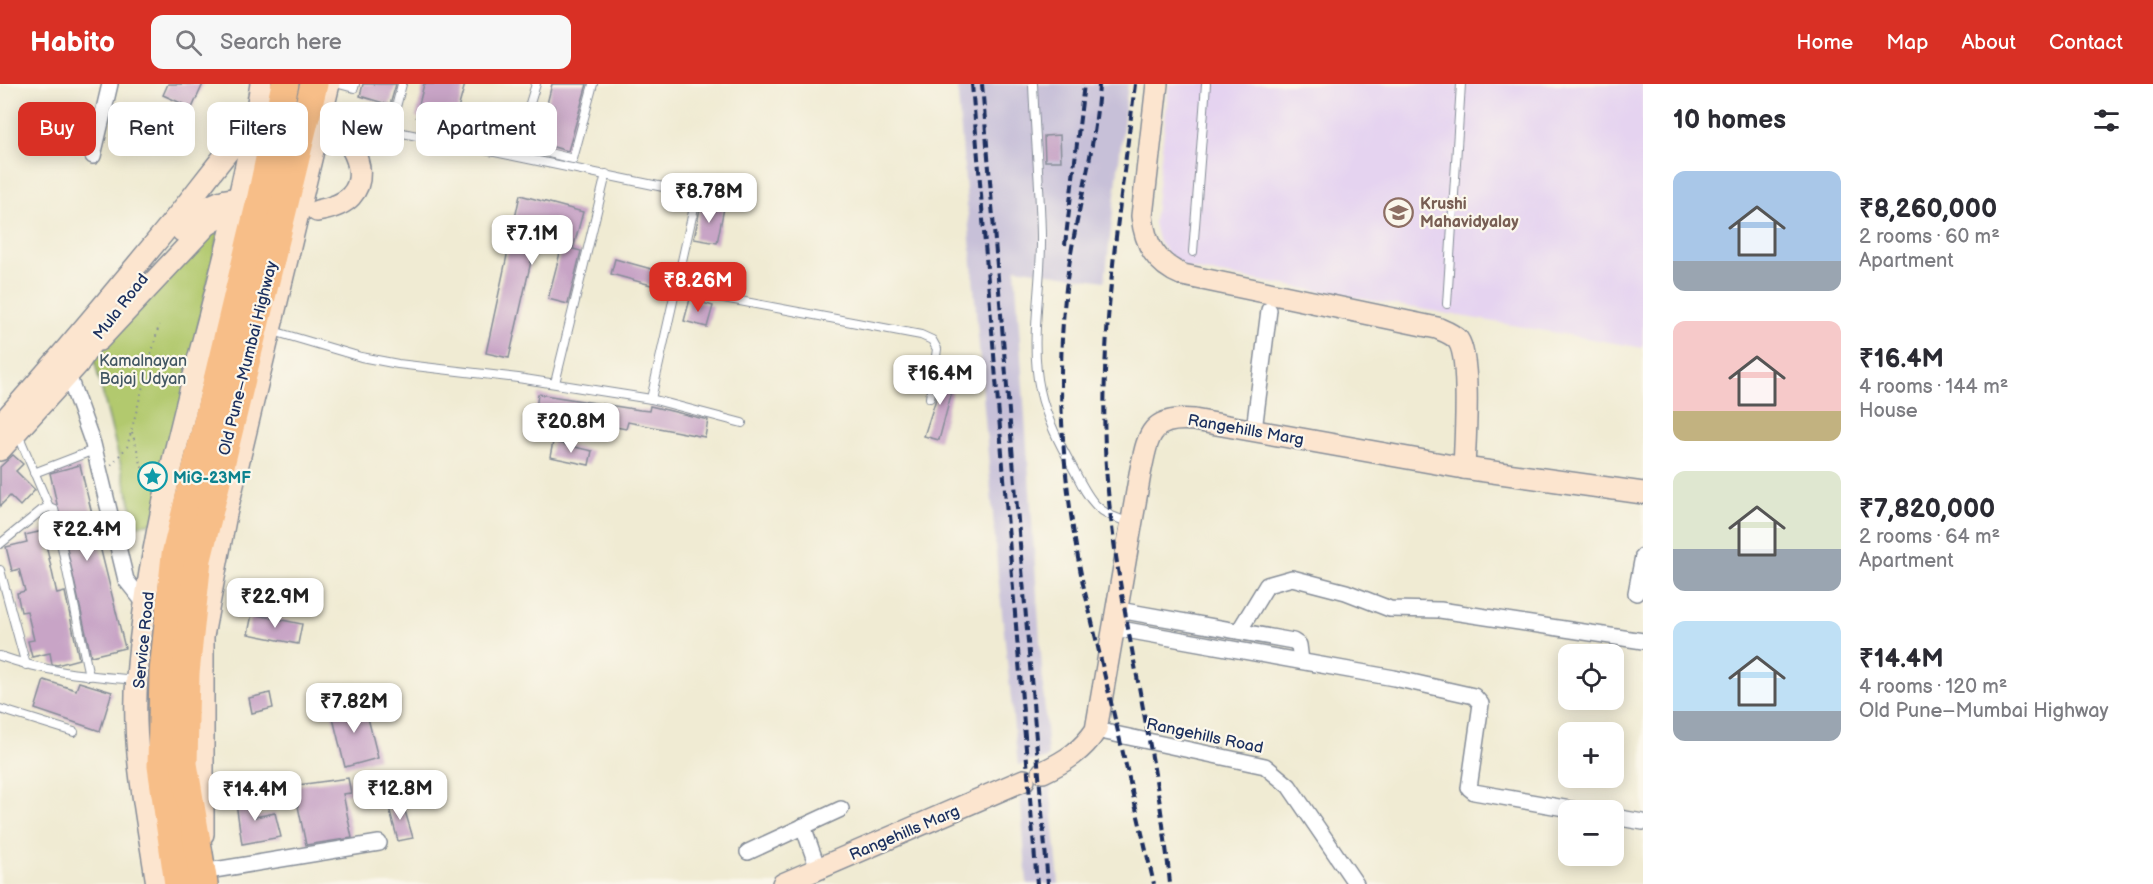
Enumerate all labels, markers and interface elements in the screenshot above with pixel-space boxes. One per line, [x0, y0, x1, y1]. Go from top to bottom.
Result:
search box [151, 15, 571, 69]
text: Habito [30, 26, 115, 59]
icon: search [172, 26, 205, 59]
text: Search here [220, 29, 342, 56]
text: Home [1796, 30, 1853, 55]
text: Map [1886, 30, 1928, 55]
text: About [1961, 30, 2016, 55]
text: Contact [2049, 30, 2123, 55]
chip: Buy [18, 102, 96, 156]
chip: Rent [108, 102, 195, 156]
chip: Filters [207, 102, 308, 156]
chip: New [320, 102, 404, 156]
chip: Apartment [416, 102, 557, 156]
icon: filters [2090, 104, 2123, 137]
text: 10 homes [1673, 105, 1786, 136]
pin: ₹8.78M [660, 173, 758, 224]
text: ₹8.78M [675, 180, 743, 204]
text: ₹8,260,000 [1859, 194, 1997, 225]
place label: Krushi Mahavidyalay [1420, 195, 1519, 232]
icon: home [1721, 195, 1793, 267]
school or university icon: Krushi Mahavidyalay [1383, 196, 1415, 228]
pin: ₹7.1M [490, 215, 574, 266]
text: ₹7.1M [506, 222, 558, 246]
text: 2 rooms · 60 m² [1859, 225, 2000, 249]
text: Apartment [1859, 249, 1954, 273]
street label: Old Pune–Mumbai Highway [215, 258, 282, 458]
pin: ₹8.26M [649, 262, 747, 313]
text: ₹8.26M [663, 269, 733, 293]
street label: Mula Road [90, 270, 153, 344]
text: ₹16.4M [1859, 344, 1944, 375]
icon: home [1721, 345, 1793, 417]
park label: Kamalnayan Bajaj Udyan [99, 352, 187, 389]
pin: ₹16.4M [891, 355, 989, 406]
text: ₹16.4M [907, 362, 973, 386]
text: 4 rooms · 144 m² [1859, 375, 2008, 399]
text: House [1859, 399, 1918, 423]
pin: ₹20.8M [522, 403, 620, 454]
text: ₹20.8M [536, 410, 606, 434]
street label: Rangehills Marg [1186, 411, 1305, 450]
place icon: MiG-23MF [136, 461, 168, 493]
place label: MiG-23MF [173, 469, 251, 488]
text: ₹7,820,000 [1859, 494, 1995, 525]
icon: home [1721, 495, 1793, 567]
pin: ₹22.4M [38, 511, 136, 562]
text: ₹22.4M [53, 518, 121, 542]
text: 2 rooms · 64 m² [1859, 525, 2000, 549]
text: Apartment [1859, 549, 1954, 573]
pin: ₹22.9M [226, 578, 324, 629]
text: ₹22.9M [241, 585, 309, 609]
street label: Service Road [130, 591, 159, 690]
map controls [1558, 644, 1624, 866]
button: locate [1558, 644, 1624, 710]
text: ₹14.4M [1859, 644, 1944, 675]
icon: home [1721, 645, 1793, 717]
text: 4 rooms · 120 m² [1859, 675, 2008, 699]
pin: ₹7.82M [305, 683, 403, 734]
text: ₹7.82M [320, 690, 388, 714]
text: Old Pune–Mumbai Highway [1859, 699, 2109, 723]
street label: Rangehills Road [1145, 715, 1265, 758]
button: + [1558, 722, 1624, 788]
pin: ₹12.8M [351, 770, 449, 821]
pin: ₹14.4M [206, 771, 304, 822]
text: ₹12.8M [367, 777, 433, 801]
text: ₹14.4M [222, 778, 288, 802]
button: − [1558, 800, 1624, 866]
street label: Rangehills Marg [847, 802, 962, 865]

